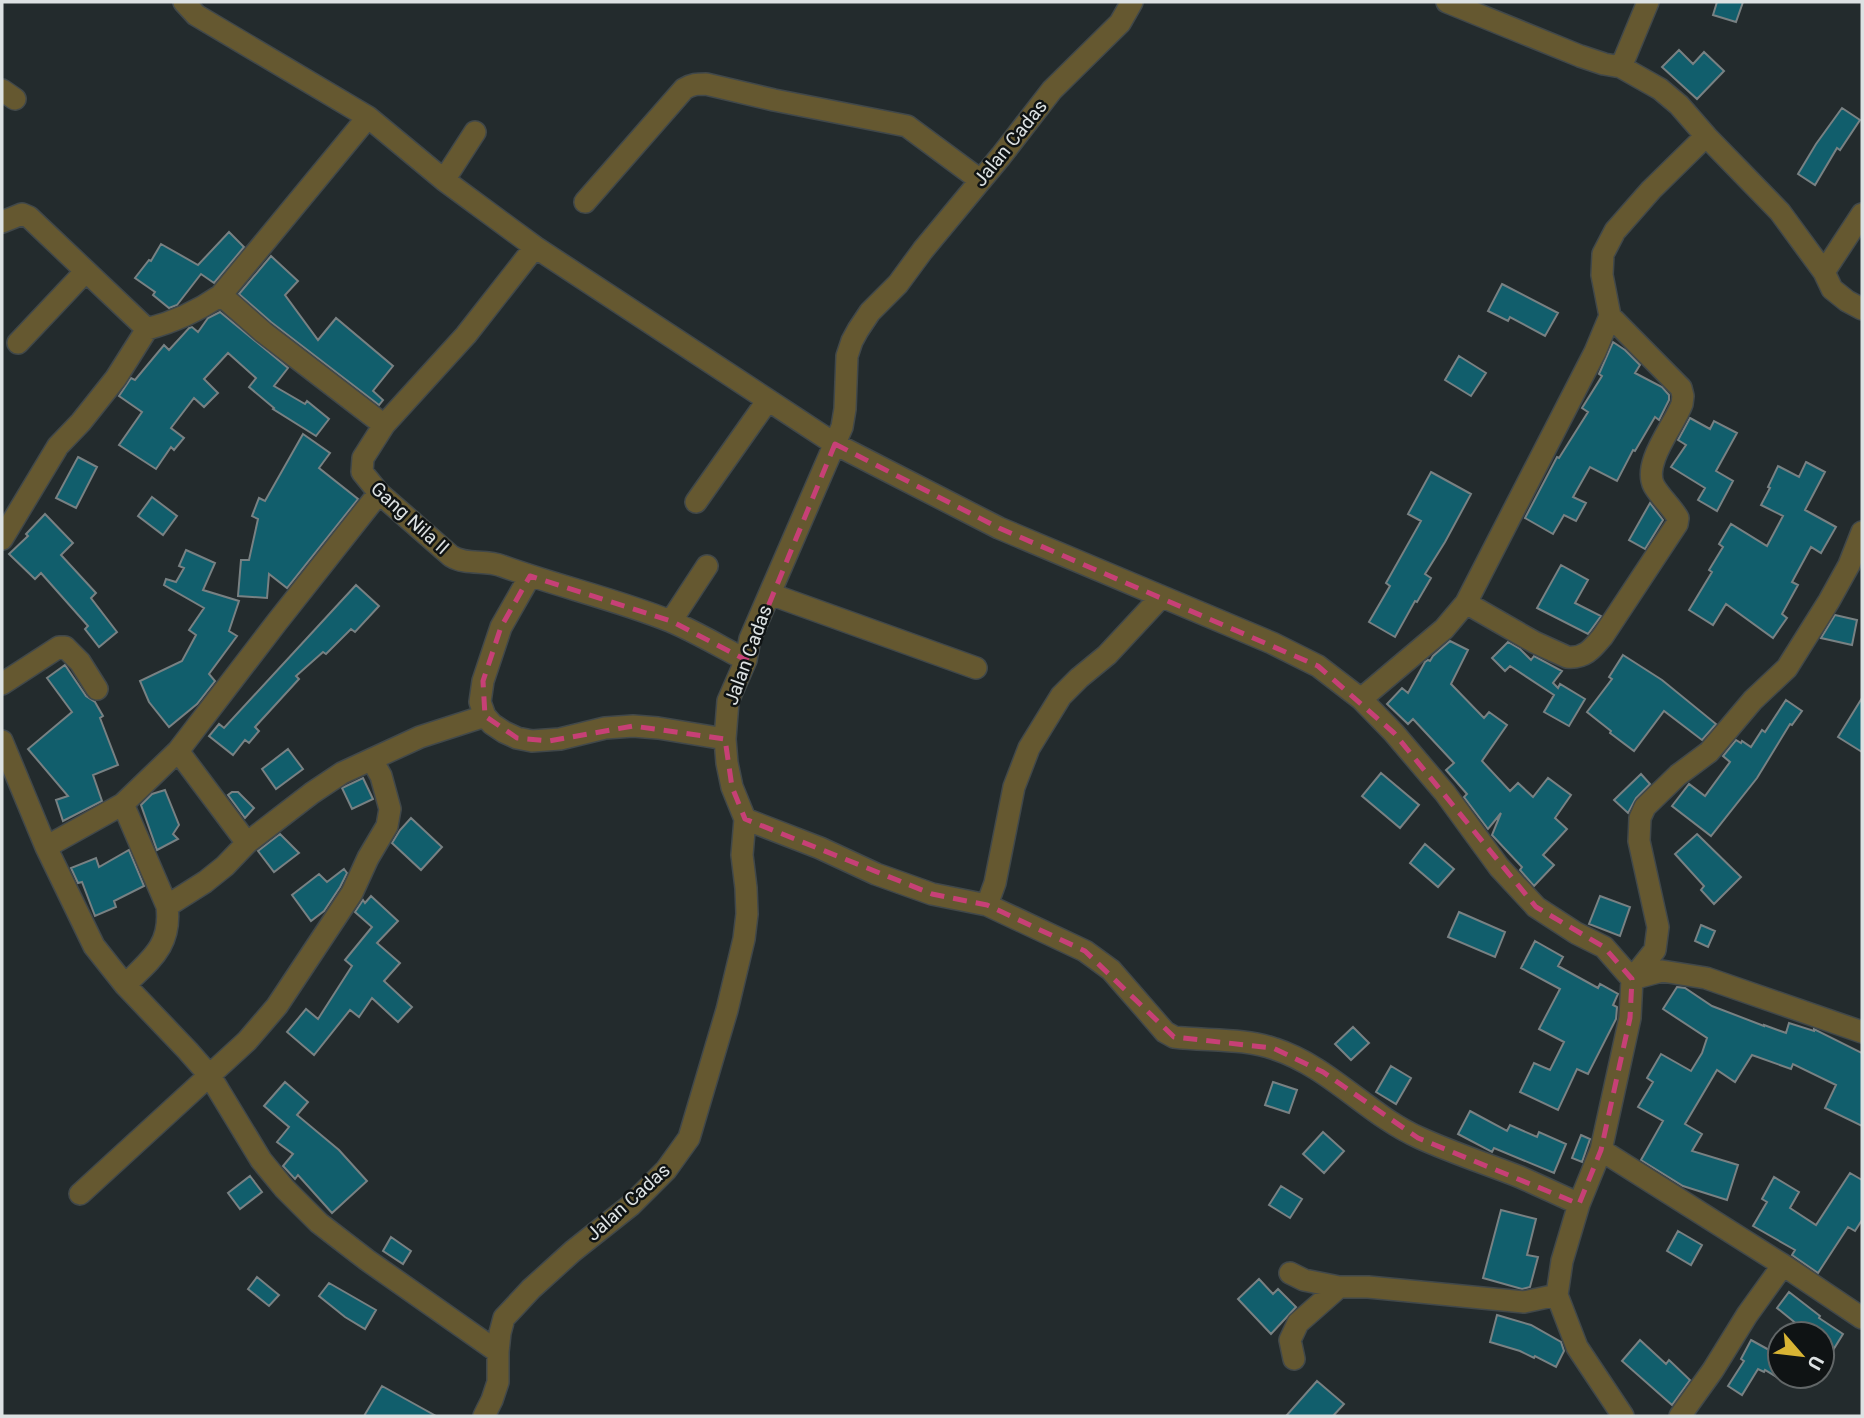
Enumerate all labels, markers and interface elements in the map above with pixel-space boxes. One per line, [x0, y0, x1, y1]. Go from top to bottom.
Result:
street label: Jalan Cadas [968, 95, 1052, 191]
street label: Gang Nila II [366, 477, 454, 559]
street label: Jalan Cadas [719, 602, 777, 708]
street label: Jalan Cadas [581, 1158, 675, 1246]
north arrow [1766, 1320, 1836, 1390]
text: U [1802, 1352, 1829, 1374]

